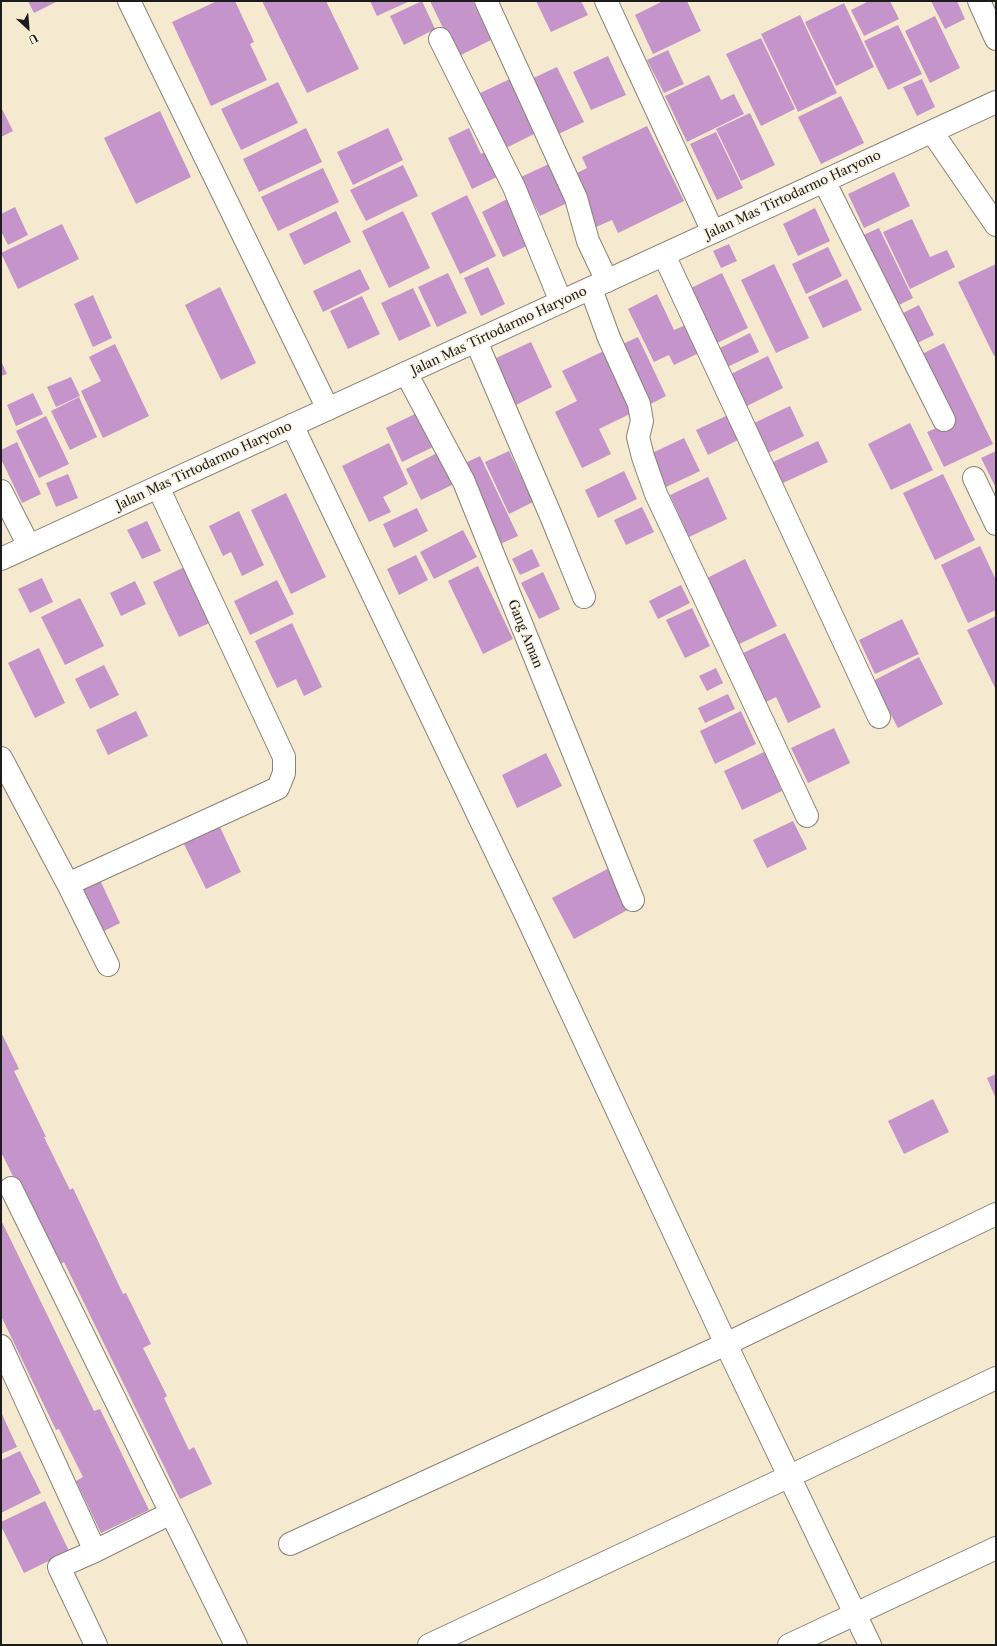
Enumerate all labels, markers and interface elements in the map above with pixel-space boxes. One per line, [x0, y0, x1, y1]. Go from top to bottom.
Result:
north arrow [8, 8, 48, 48]
text: U [26, 31, 40, 47]
street label: Jalan Mas Tirtodarmo Haryono [703, 147, 883, 243]
street label: Jalan Mas Tirtodarmo Haryono [409, 283, 589, 379]
street label: Jalan Mas Tirtodarmo Haryono [114, 418, 294, 514]
street label: Gang Aman [504, 597, 546, 671]

